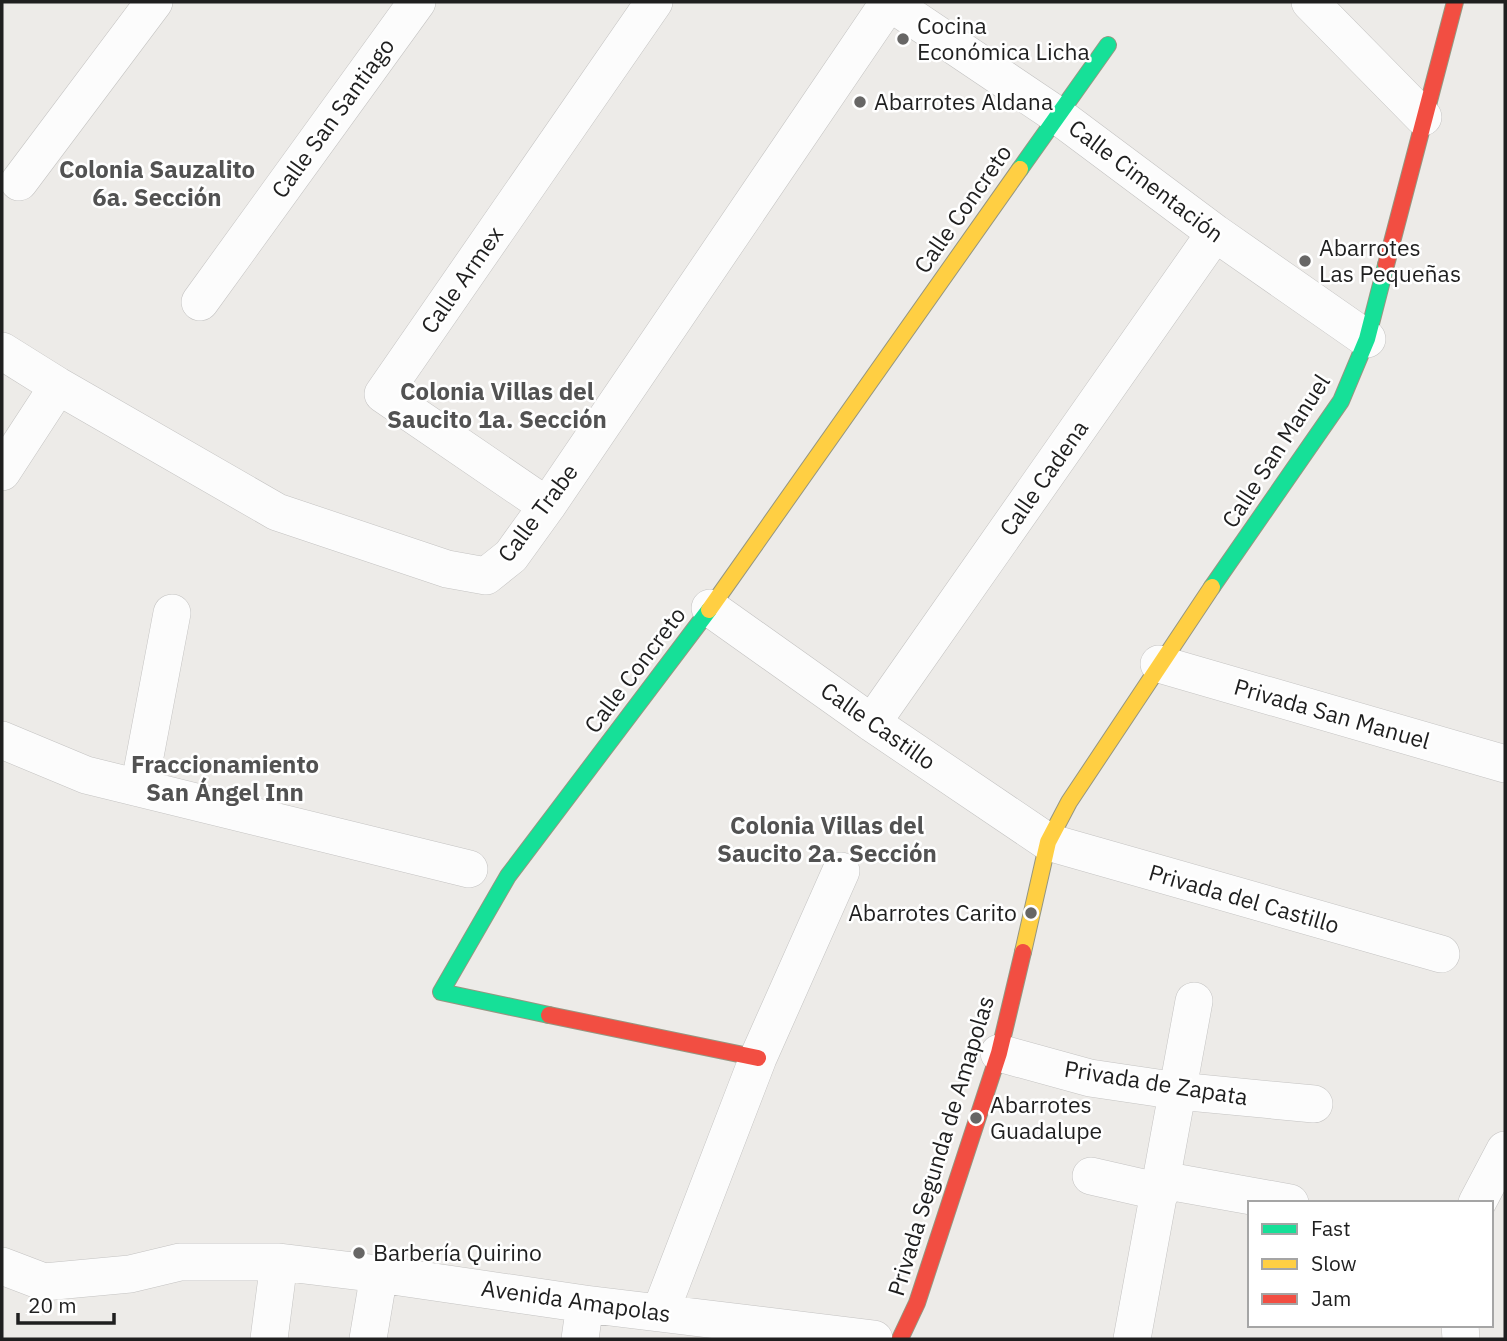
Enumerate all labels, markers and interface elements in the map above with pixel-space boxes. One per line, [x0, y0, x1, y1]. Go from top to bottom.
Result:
place label: Cocina Económica Licha [917, 10, 1090, 66]
street label: Calle San Santiago [264, 31, 400, 203]
marker: Cocina Económica Licha [895, 31, 911, 47]
place label: Abarrotes Aldana [874, 86, 1053, 116]
marker: Abarrotes Aldana [852, 94, 868, 110]
street label: Calle Cimentación [1063, 112, 1230, 248]
street label: Calle Concreto [907, 138, 1018, 279]
district label: Colonia Sauzalito 6a. Sección [59, 153, 255, 213]
street label: Calle Armex [413, 220, 509, 339]
place label: Abarrotes Las Pequeñas [1319, 232, 1461, 288]
marker: Abarrotes Las Pequeñas [1297, 253, 1313, 269]
street label: Calle San Manuel [1214, 368, 1336, 533]
district label: Colonia Villas del Saucito 1a. Sección [387, 375, 607, 435]
street label: Calle Cadena [992, 414, 1094, 541]
street label: Calle Trabe [490, 457, 584, 568]
street label: Calle Concreto [577, 600, 692, 739]
street label: Privada San Manuel [1231, 671, 1434, 755]
street label: Calle Castillo [815, 675, 942, 776]
district label: Fraccionamiento San Ángel Inn [131, 748, 319, 808]
district label: Colonia Villas del Saucito 2a. Sección [717, 809, 937, 869]
street label: Privada del Castillo [1146, 857, 1343, 940]
place label: Abarrotes Carito [848, 897, 1017, 927]
marker: Abarrotes Carito [1023, 905, 1039, 921]
street label: Privada Segunda de Amapolas [880, 992, 1000, 1299]
street label: Privada de Zapata [1062, 1053, 1250, 1111]
place label: Abarrotes Guadalupe [990, 1089, 1102, 1145]
marker: Abarrotes Guadalupe [968, 1110, 984, 1126]
legend [1248, 1201, 1493, 1327]
text: Fast [1311, 1214, 1351, 1242]
place label: Barbería Quirino [373, 1237, 542, 1267]
marker: Barbería Quirino [351, 1245, 367, 1261]
text: Slow [1311, 1249, 1357, 1277]
street label: Avenida Amapolas [479, 1272, 673, 1328]
scale bar [18, 1282, 114, 1326]
text: Jam [1311, 1284, 1351, 1312]
text: 20 m [28, 1291, 77, 1319]

